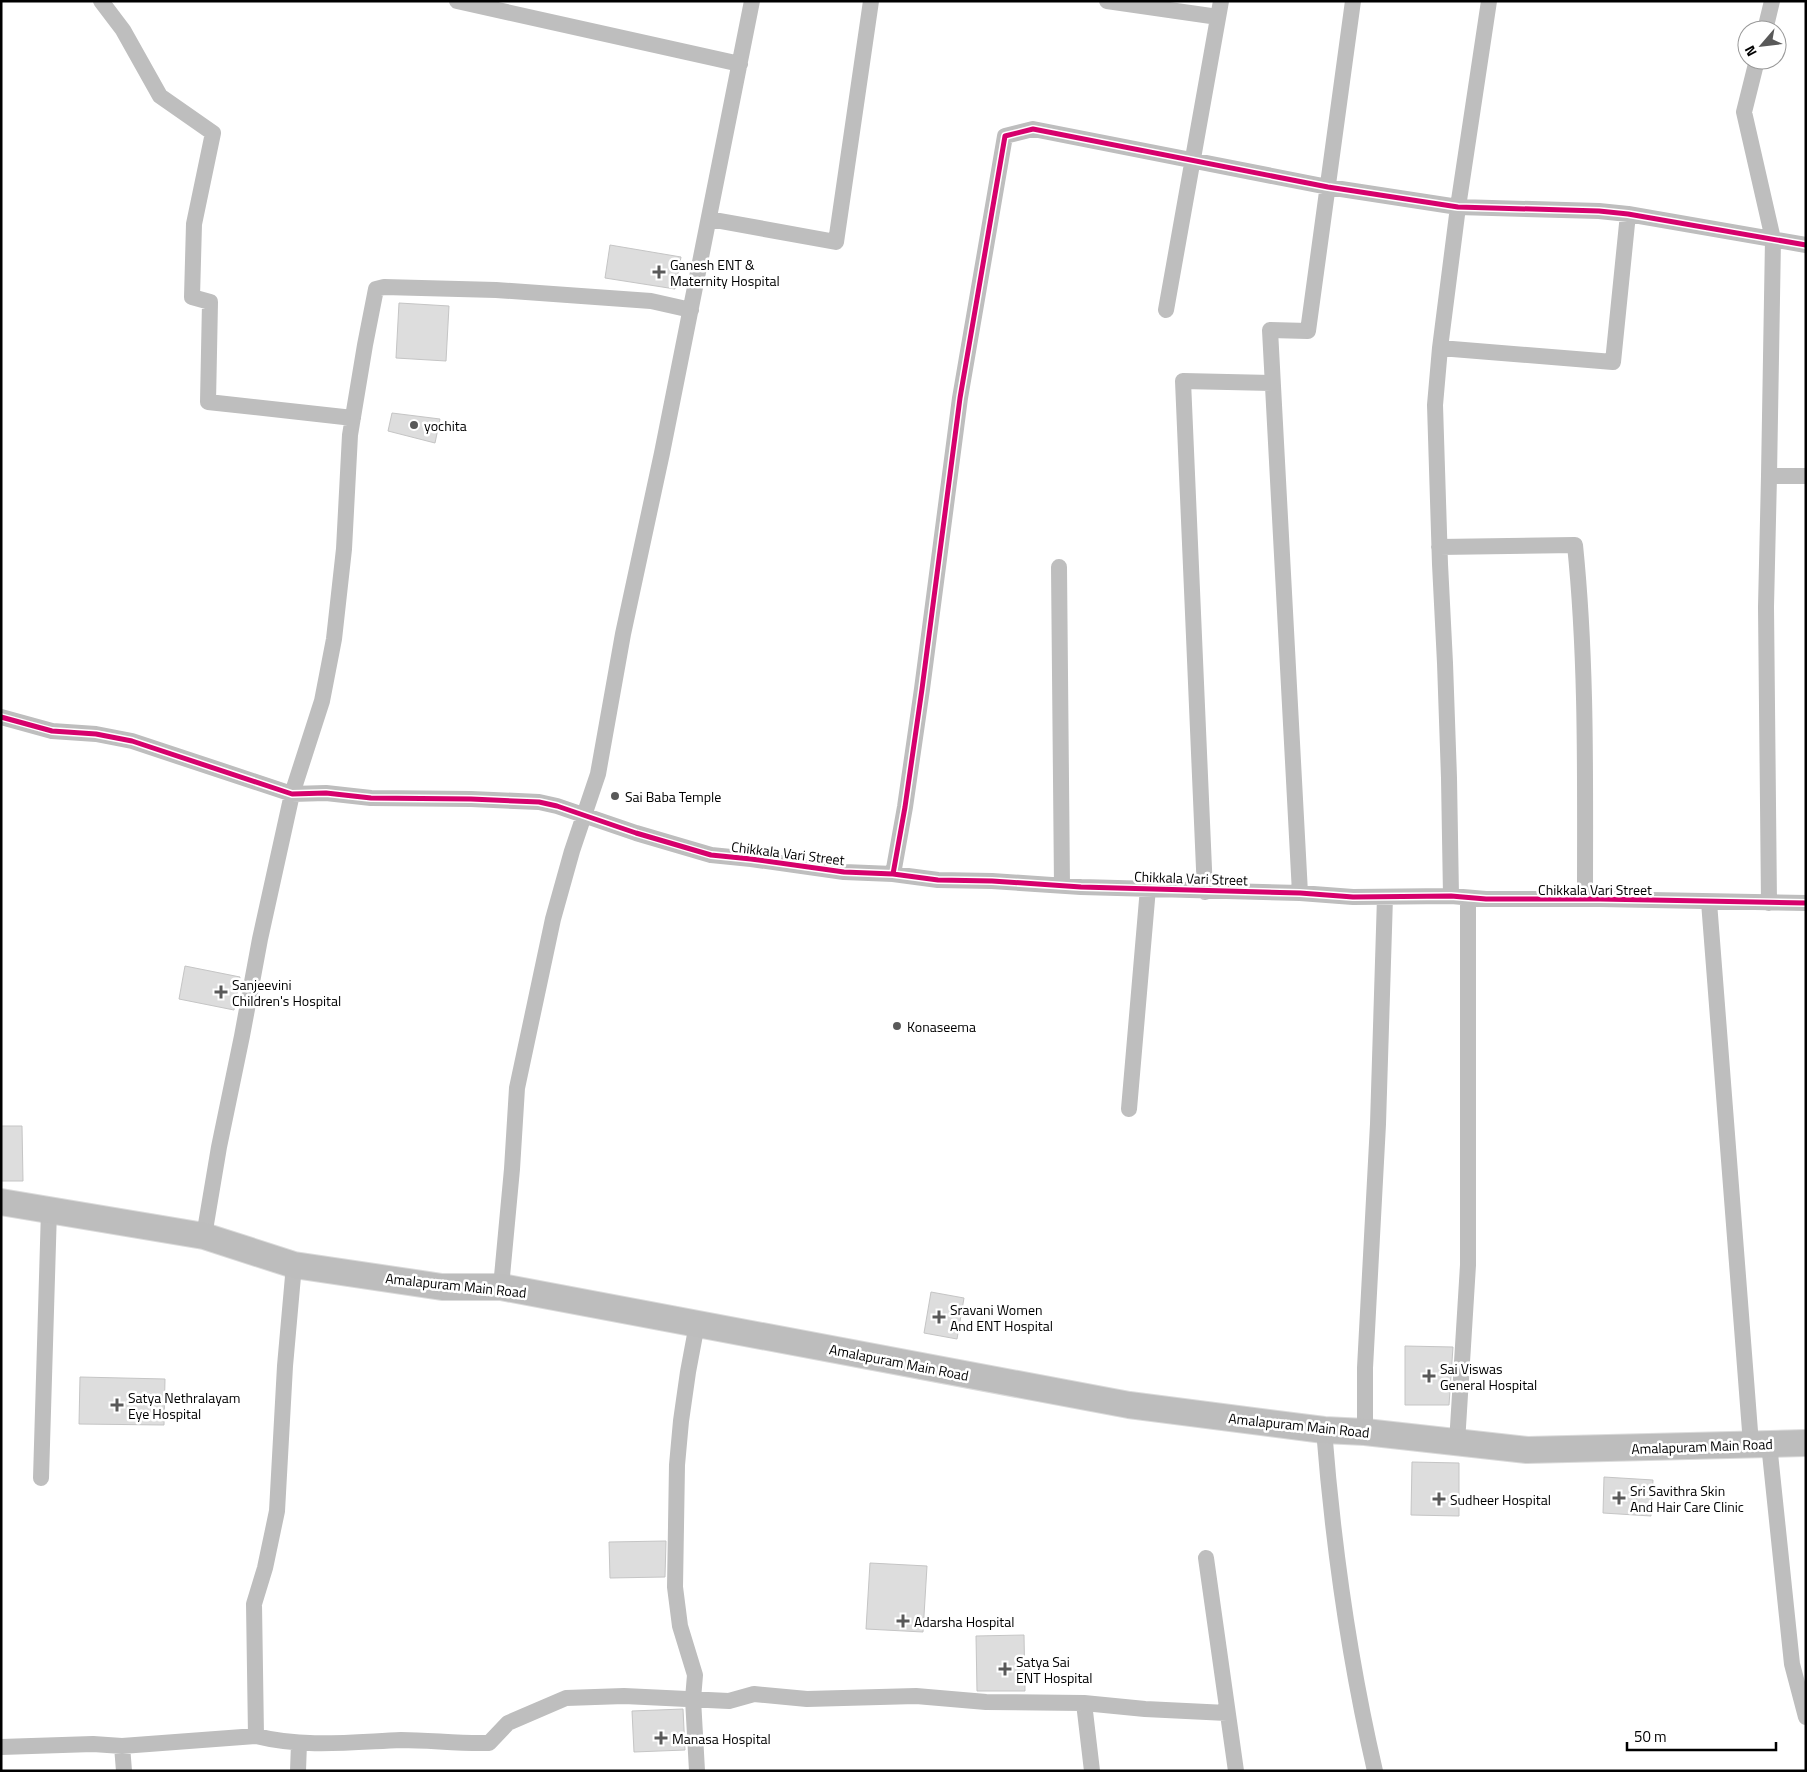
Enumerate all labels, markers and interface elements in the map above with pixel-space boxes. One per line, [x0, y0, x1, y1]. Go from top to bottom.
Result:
north arrow [1737, 20, 1787, 70]
text: N [1739, 42, 1762, 61]
place label: Ganesh ENT & Maternity Hospital [670, 254, 780, 291]
marker: Ganesh ENT & Maternity Hospital [652, 265, 666, 279]
place label: yochita [424, 415, 467, 436]
marker: yochita [408, 419, 420, 431]
place label: Sai Baba Temple [625, 786, 721, 807]
marker: Sai Baba Temple [609, 790, 621, 802]
street label: Chikkala Vari Street [730, 836, 846, 870]
street label: Chikkala Vari Street [1134, 866, 1248, 890]
street label: Chikkala Vari Street [1538, 879, 1652, 900]
place label: Sanjeevini Children's Hospital [232, 974, 341, 1011]
marker: Sanjeevini Children's Hospital [214, 985, 228, 999]
place label: Konaseema [907, 1016, 976, 1037]
marker: Konaseema [891, 1020, 903, 1032]
street label: Amalapuram Main Road [385, 1267, 527, 1303]
place label: Sravani Women And ENT Hospital [950, 1299, 1053, 1336]
marker: Sravani Women And ENT Hospital [932, 1310, 946, 1324]
street label: Amalapuram Main Road [828, 1338, 970, 1386]
place label: Sai Viswas General Hospital [1440, 1358, 1537, 1395]
marker: Sai Viswas General Hospital [1422, 1369, 1436, 1383]
place label: Satya Nethralayam Eye Hospital [128, 1387, 241, 1424]
marker: Satya Nethralayam Eye Hospital [110, 1398, 124, 1412]
street label: Amalapuram Main Road [1228, 1407, 1370, 1443]
street label: Amalapuram Main Road [1631, 1433, 1773, 1459]
place label: Sri Savithra Skin And Hair Care Clinic [1630, 1480, 1744, 1517]
place label: Sudheer Hospital [1450, 1489, 1551, 1510]
marker: Sri Savithra Skin And Hair Care Clinic [1612, 1491, 1626, 1505]
marker: Sudheer Hospital [1432, 1492, 1446, 1506]
place label: Adarsha Hospital [914, 1611, 1015, 1632]
marker: Adarsha Hospital [896, 1614, 910, 1628]
place label: Satya Sai ENT Hospital [1016, 1651, 1093, 1688]
marker: Satya Sai ENT Hospital [998, 1662, 1012, 1676]
scale bar [1627, 1720, 1776, 1752]
text: 50 m [1634, 1725, 1667, 1748]
place label: Manasa Hospital [672, 1728, 771, 1749]
marker: Manasa Hospital [654, 1731, 668, 1745]

